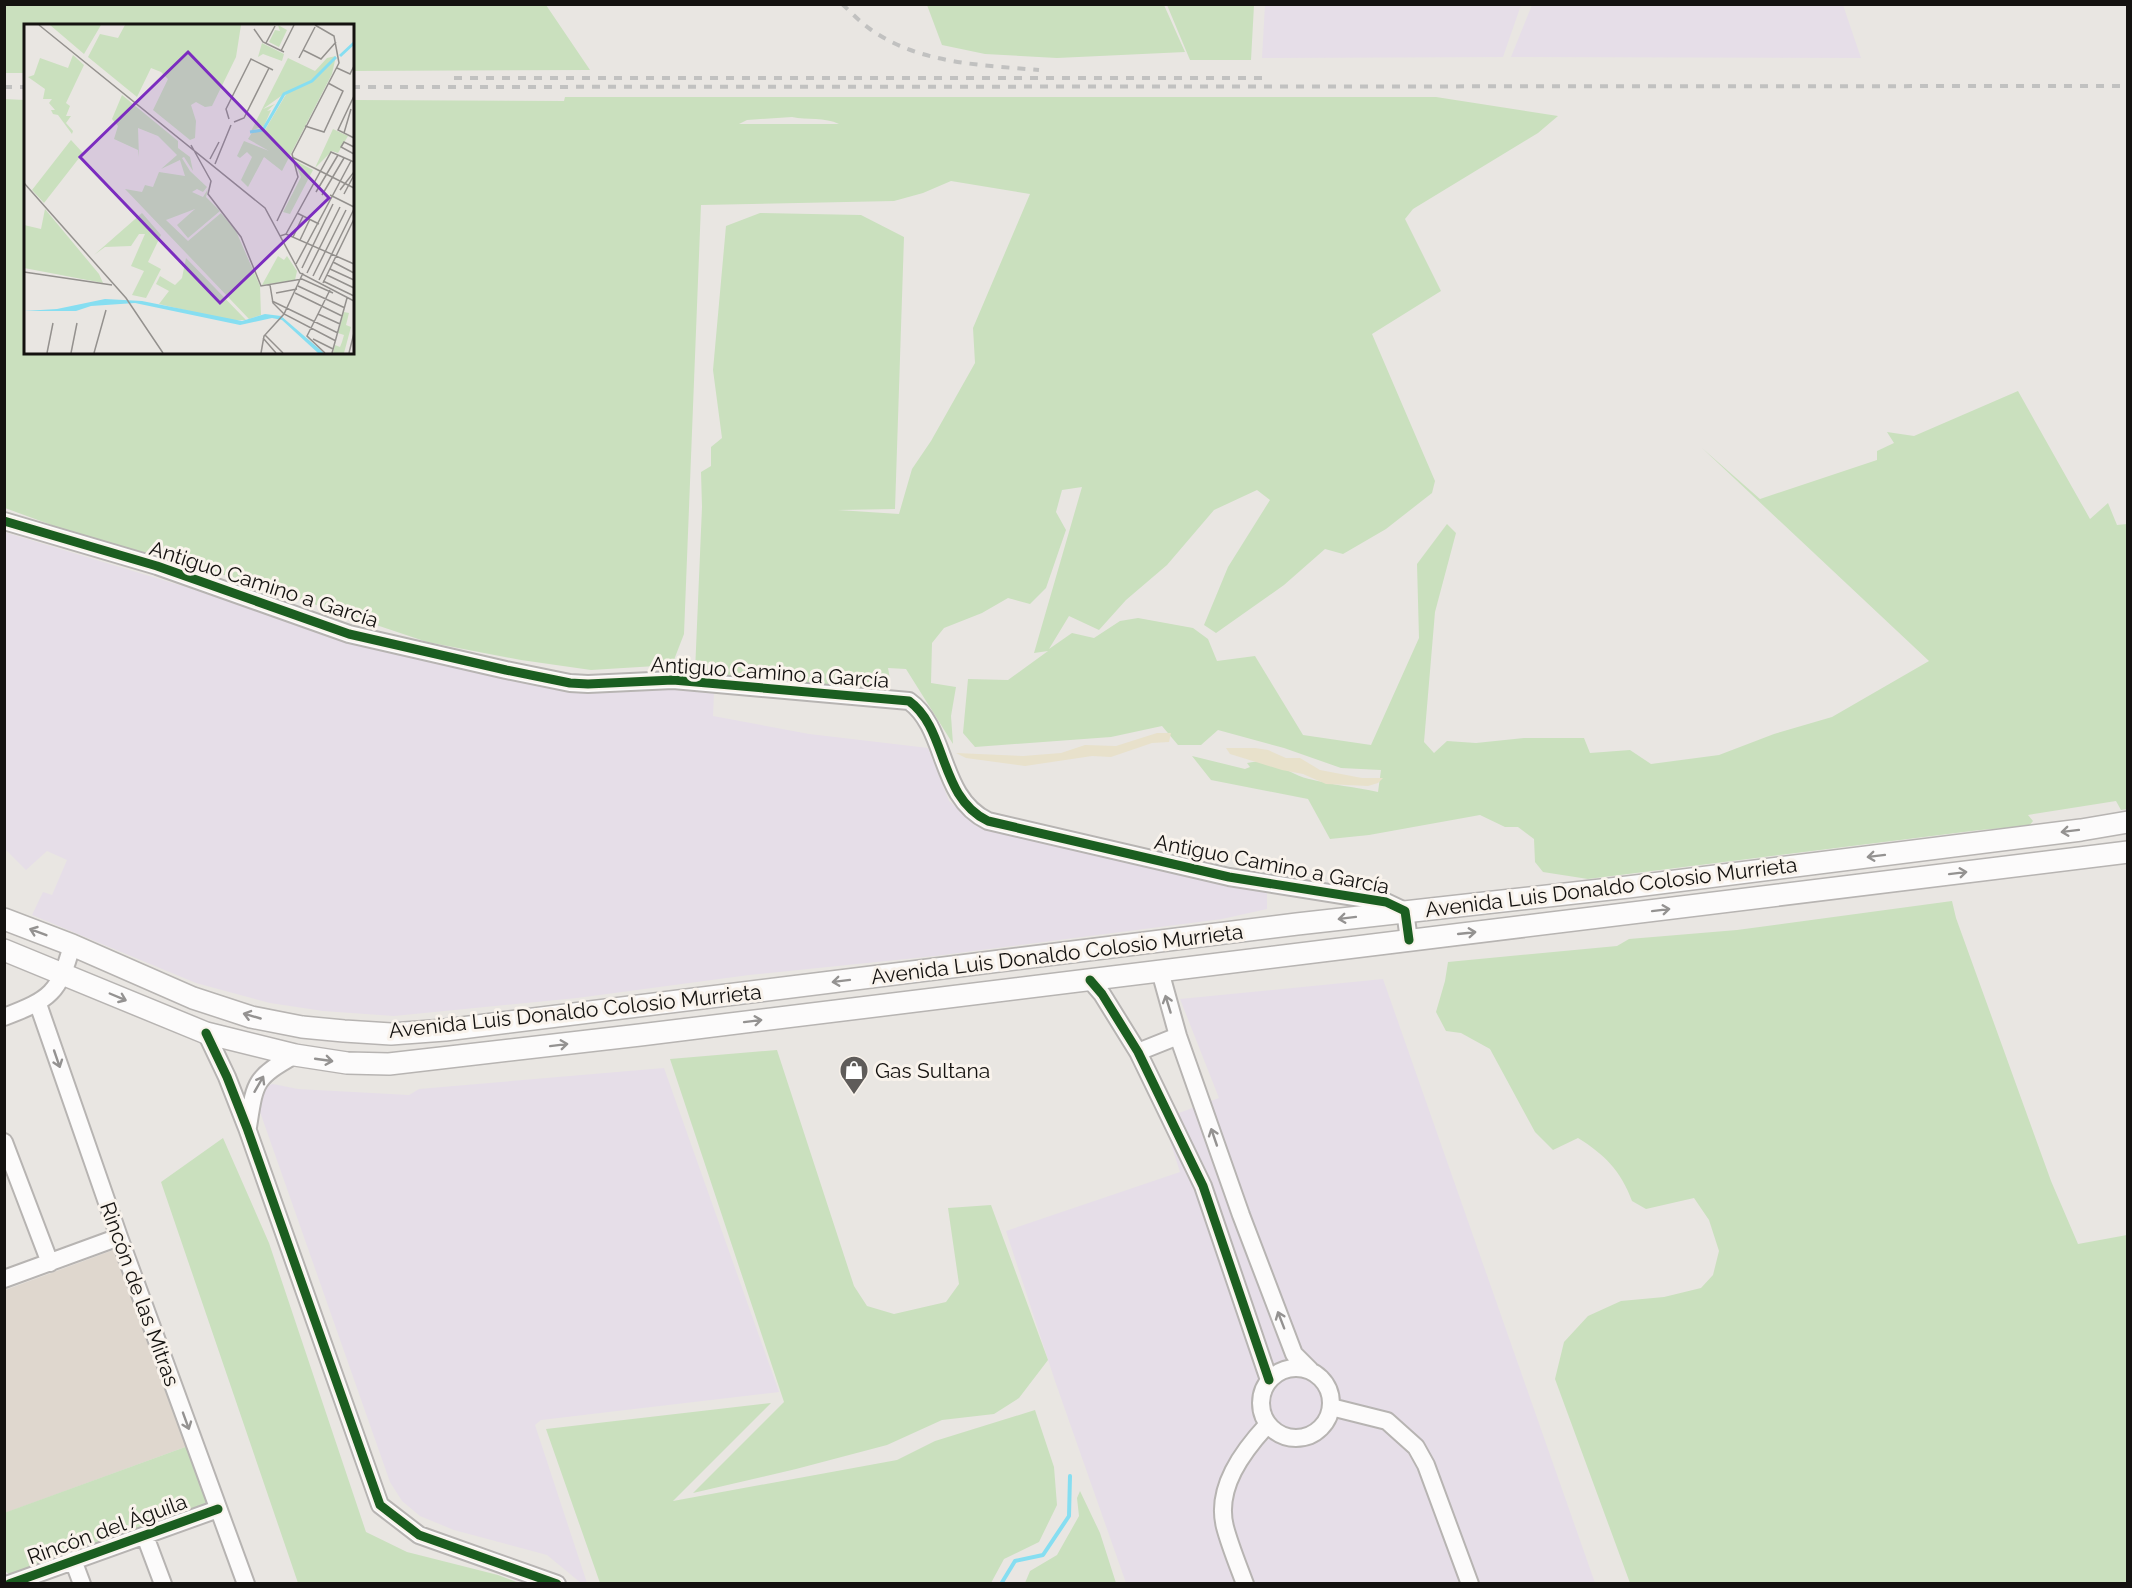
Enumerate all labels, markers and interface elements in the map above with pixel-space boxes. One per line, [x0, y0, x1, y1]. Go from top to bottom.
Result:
inset map [24, 24, 354, 354]
street label: Antiguo Camino a García [147, 535, 381, 633]
street label: Antiguo Camino a García [650, 651, 890, 693]
one-way arrow [2060, 826, 2080, 837]
street label: Antiguo Camino a García [1152, 829, 1392, 899]
one-way arrow [1867, 850, 1887, 861]
street label: Avenida Luis Donaldo Colosio Murrieta [1424, 852, 1798, 922]
one-way arrow [1948, 868, 1968, 879]
one-way arrow [1650, 905, 1670, 916]
one-way arrow [1338, 912, 1357, 923]
street label: Avenida Luis Donaldo Colosio Murrieta [870, 919, 1244, 989]
one-way arrow [30, 926, 48, 937]
one-way arrow [1457, 927, 1476, 938]
one-way arrow [832, 976, 851, 987]
street label: Avenida Luis Donaldo Colosio Murrieta [387, 979, 763, 1043]
one-way arrow [108, 992, 127, 1003]
one-way arrow [1162, 994, 1173, 1013]
one-way arrow [243, 1010, 262, 1022]
one-way arrow [743, 1016, 762, 1027]
one-way arrow [549, 1039, 569, 1050]
one-way arrow [52, 1050, 63, 1068]
one-way arrow [313, 1054, 333, 1065]
shop icon: Gas Sultana [838, 1054, 870, 1096]
place label: Gas Sultana [875, 1058, 990, 1083]
one-way arrow [253, 1076, 265, 1093]
one-way arrow [1207, 1128, 1218, 1147]
street label: Rincón de las Mitras [95, 1198, 185, 1390]
one-way arrow [1275, 1311, 1286, 1330]
one-way arrow [181, 1411, 192, 1430]
street label: Rincón del Águila [24, 1488, 190, 1570]

